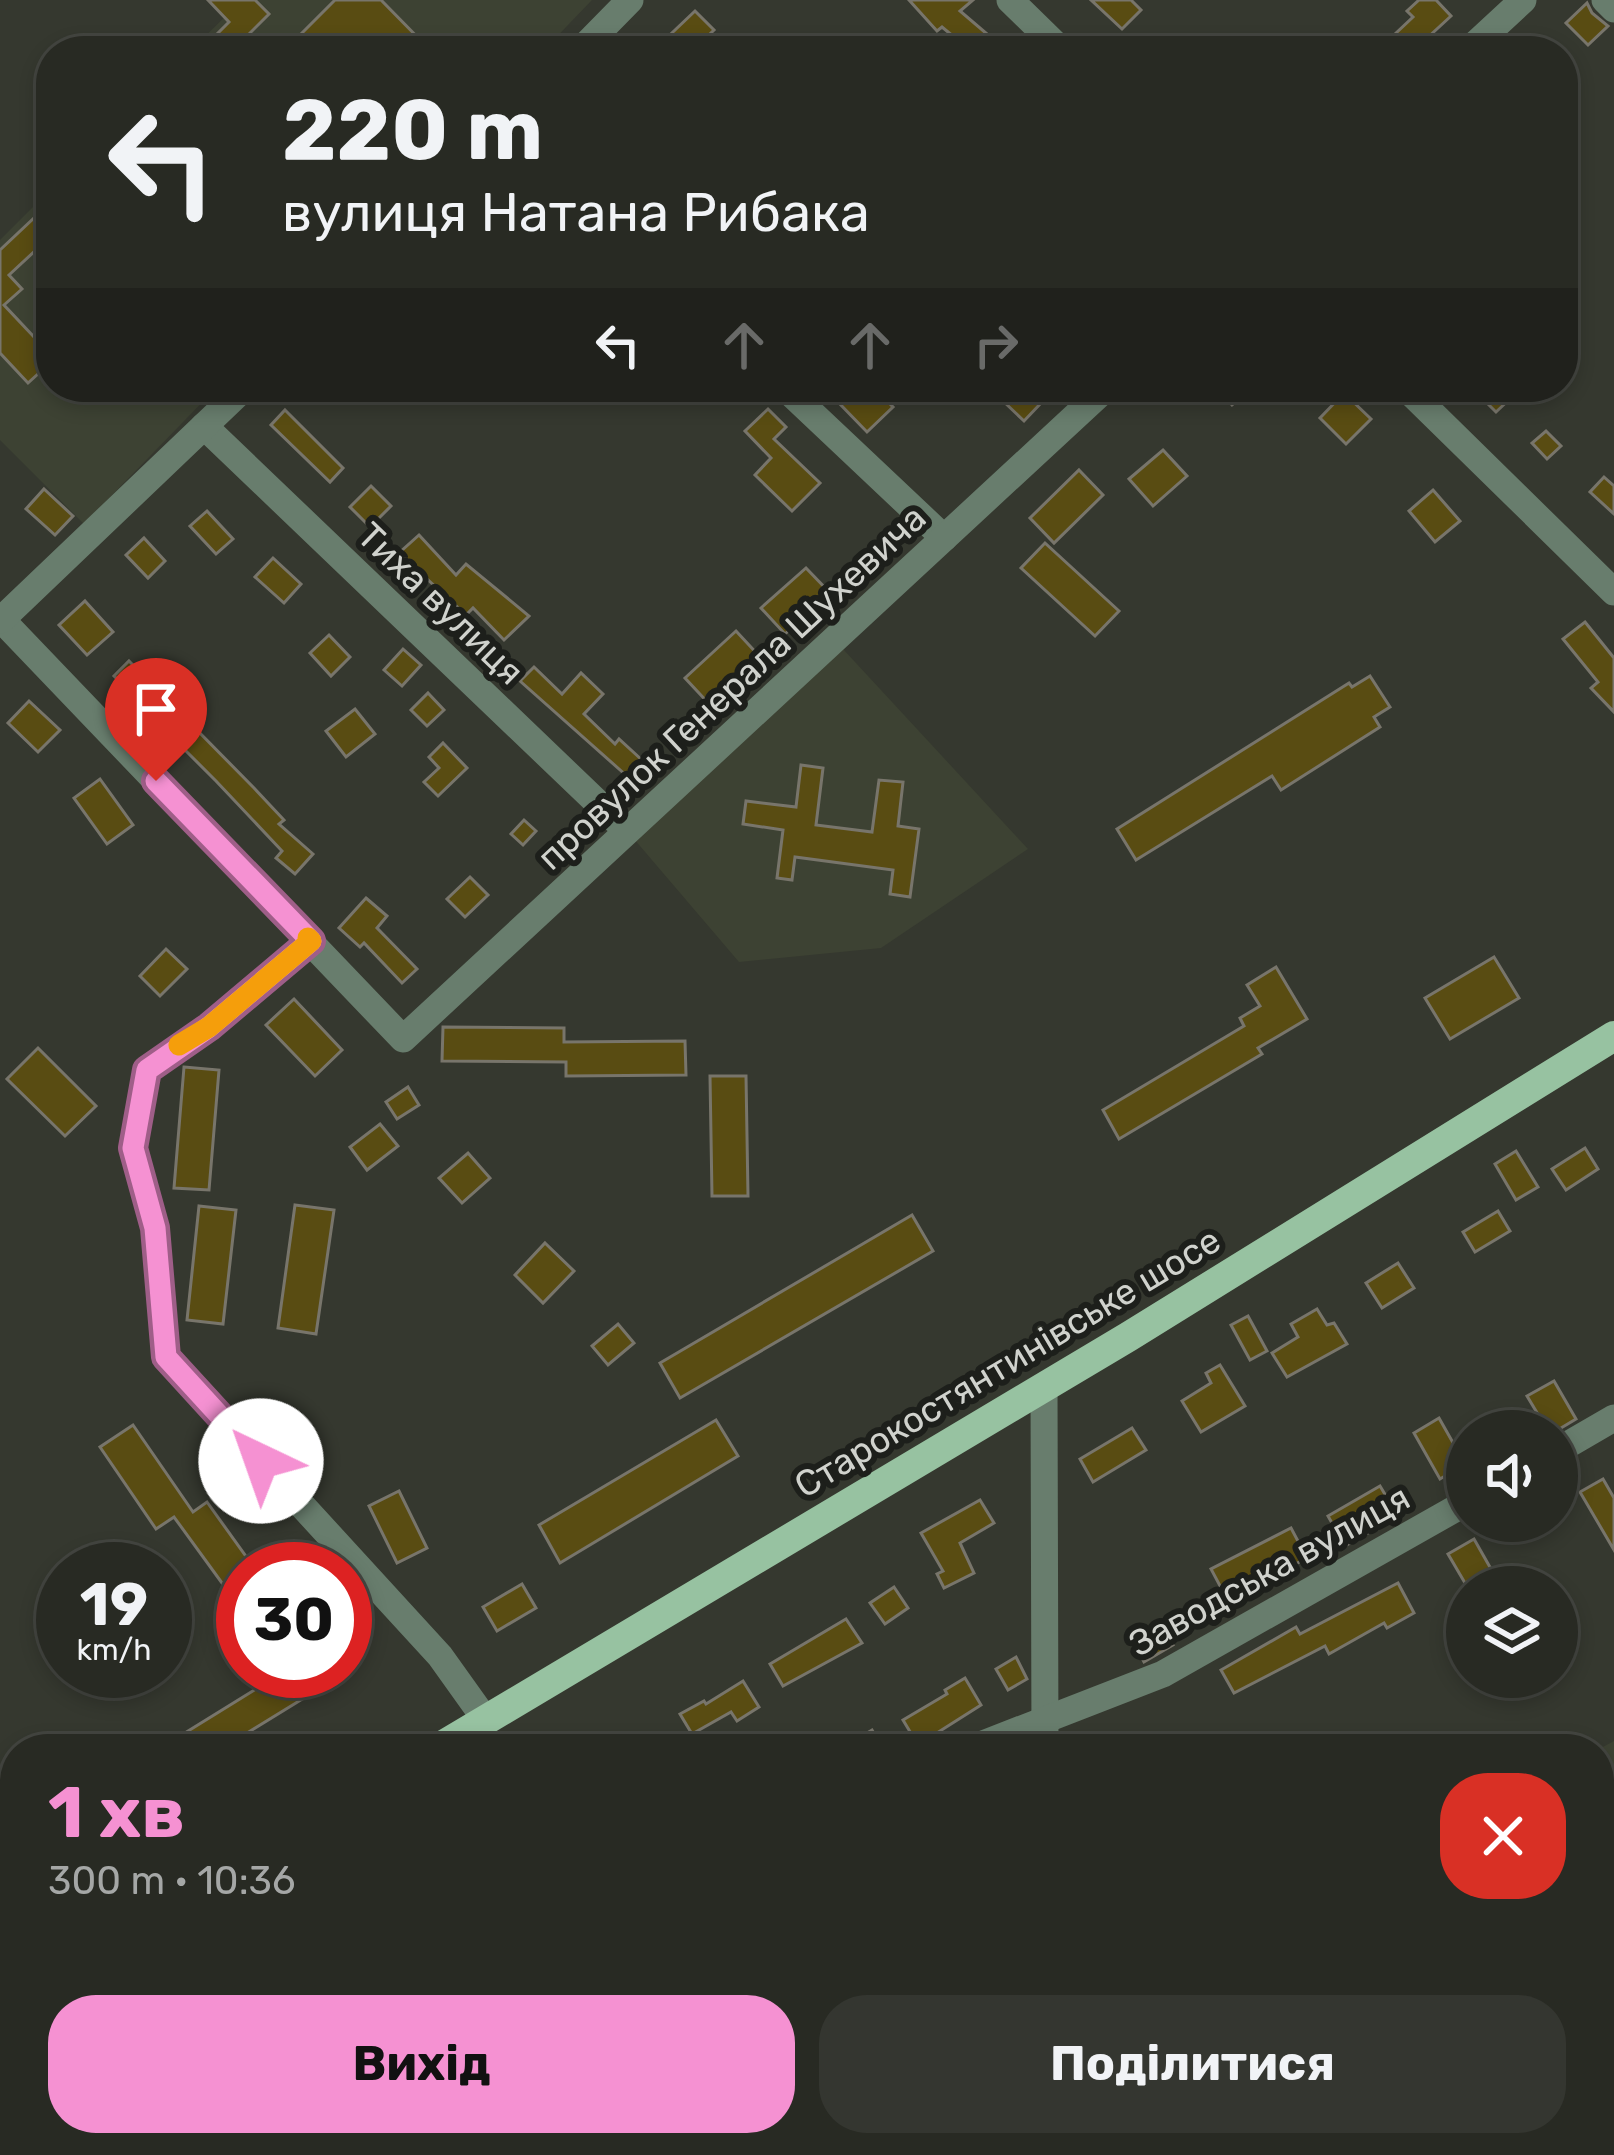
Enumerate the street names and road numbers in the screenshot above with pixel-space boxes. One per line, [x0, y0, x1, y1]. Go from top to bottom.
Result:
street label: провулок Генерала Шухевича [528, 496, 934, 879]
street label: Тиха вулиця [349, 513, 533, 693]
street label: Старокостянтинівське шосе [787, 1218, 1228, 1507]
street label: Заводська вулиця [1121, 1475, 1417, 1665]

